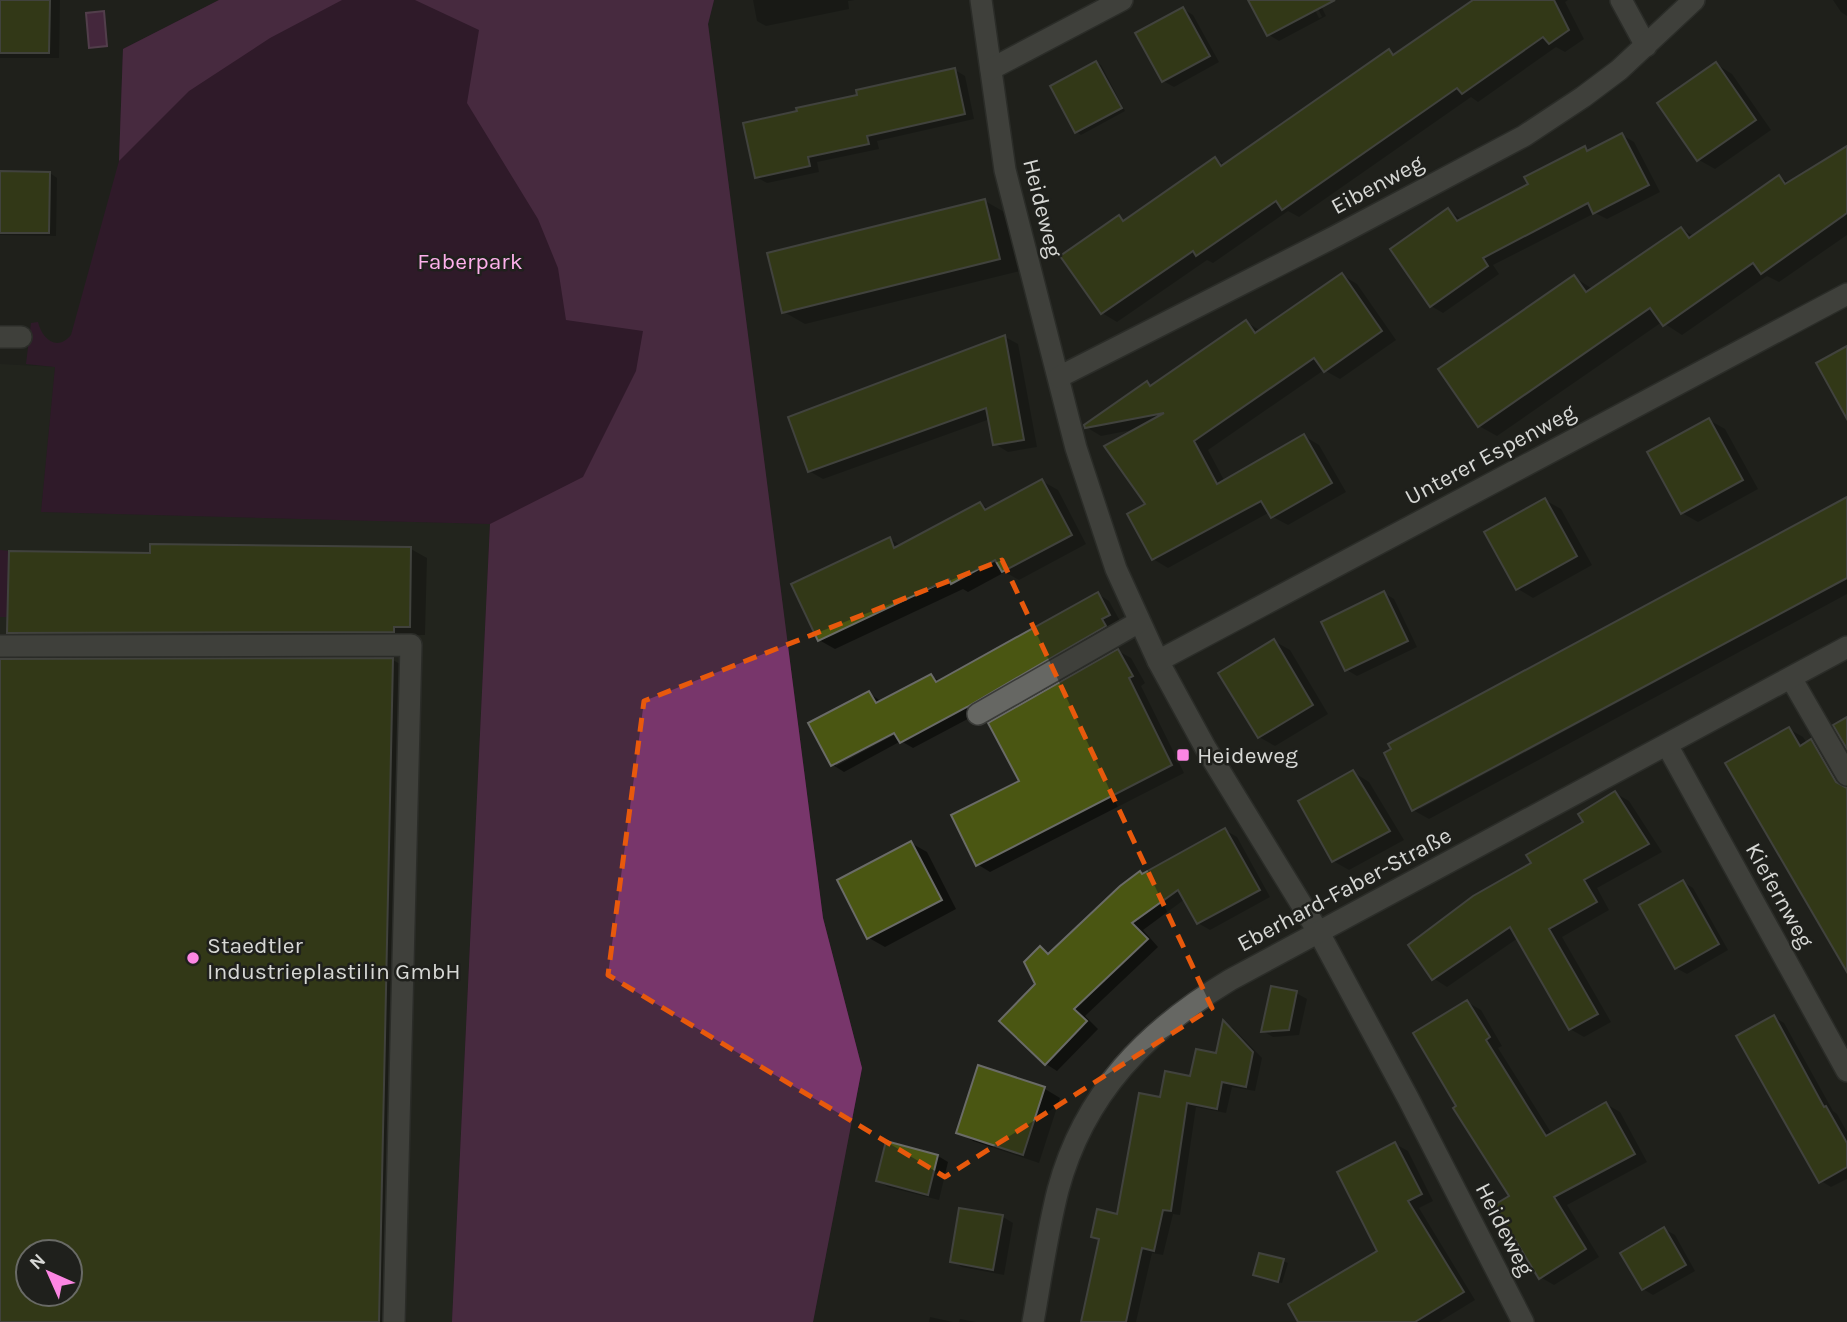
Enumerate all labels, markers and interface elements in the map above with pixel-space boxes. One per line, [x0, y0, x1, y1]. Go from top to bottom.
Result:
street label: Eibenweg [1327, 149, 1428, 220]
street label: Heideweg [1017, 156, 1068, 260]
park label: Faberpark [417, 248, 523, 275]
street label: Unterer Espenweg [1401, 398, 1580, 511]
place label: Heideweg [1197, 742, 1298, 769]
marker: Heideweg [1175, 747, 1191, 763]
street label: Eberhard-Faber-Straße [1233, 822, 1456, 957]
street label: Kiefernweg [1740, 838, 1819, 953]
place label: Staedtler Industrieplastilin GmbH [207, 932, 461, 985]
marker: Staedtler Industrieplastilin GmbH [185, 950, 201, 966]
street label: Heideweg [1470, 1178, 1540, 1280]
north arrow [14, 1238, 84, 1308]
text: N [25, 1249, 50, 1274]

